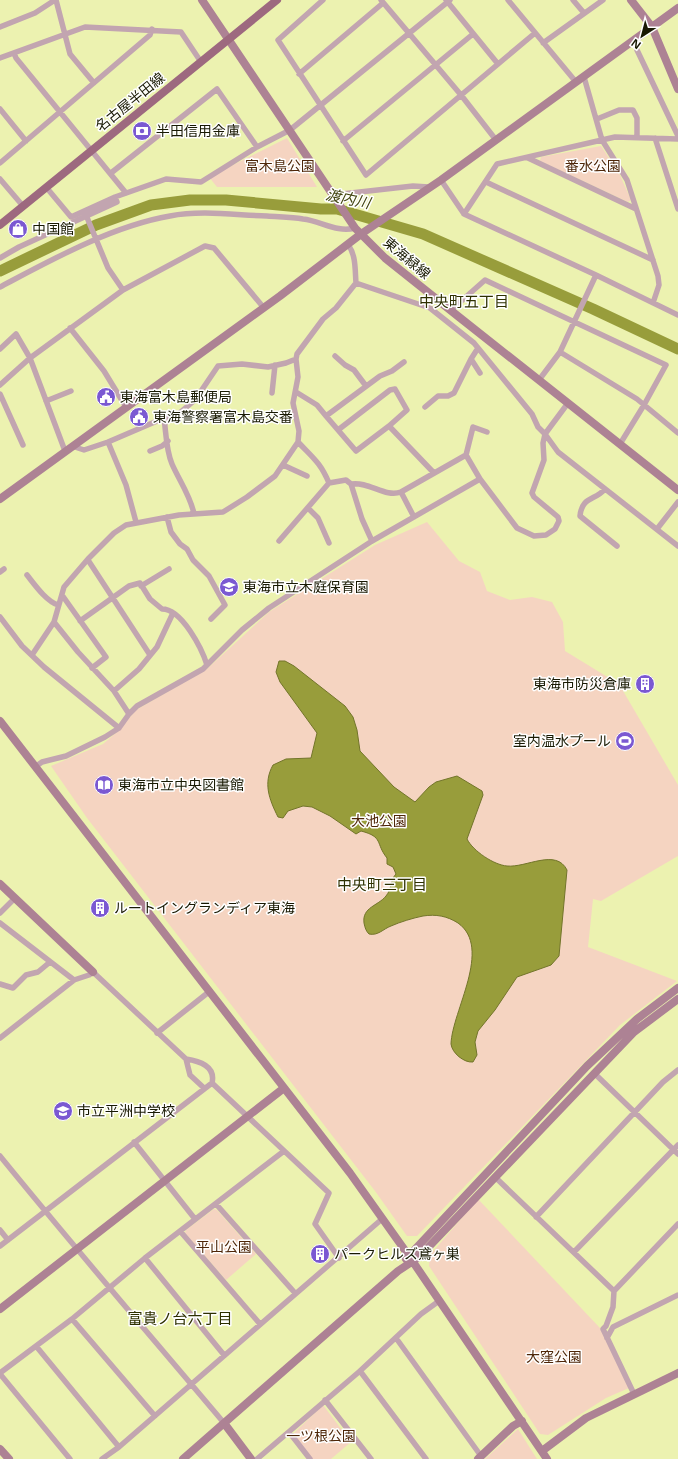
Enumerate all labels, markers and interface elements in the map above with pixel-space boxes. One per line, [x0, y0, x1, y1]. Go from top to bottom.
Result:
north arrow [622, 16, 662, 56]
text: N [628, 36, 644, 53]
street label: 名古屋半田線 [91, 68, 168, 135]
bank icon: 半田信用金庫 [131, 120, 153, 142]
place label: 半田信用金庫 [156, 121, 240, 140]
park label: 富木島公園 [245, 156, 315, 175]
park label: 番水公園 [565, 156, 621, 175]
water label: 渡内川 [324, 184, 374, 213]
shop icon: 中国館 [7, 218, 29, 240]
place label: 中国館 [32, 219, 74, 238]
street label: 東海緑線 [380, 232, 435, 283]
district label: 中央町五丁目 [419, 291, 509, 311]
public building icon: 東海富木島郵便局 [95, 386, 117, 408]
place label: 東海富木島郵便局 [120, 387, 232, 406]
public building icon: 東海警察署富木島交番 [128, 406, 150, 428]
place label: 東海警察署富木島交番 [153, 407, 293, 426]
school or university icon: 東海市立木庭保育園 [218, 576, 240, 598]
place label: 東海市立木庭保育園 [243, 577, 369, 596]
building icon: 東海市防災倉庫 [634, 673, 656, 695]
place label: 東海市防災倉庫 [533, 674, 631, 693]
sports icon: 室内温水プール [614, 730, 636, 752]
place label: 室内温水プール [513, 731, 611, 750]
library icon: 東海市立中央図書館 [93, 774, 115, 796]
place label: 東海市立中央図書館 [118, 775, 244, 794]
park label: 大池公園 [351, 811, 407, 830]
district label: 中央町三丁目 [337, 874, 427, 894]
building icon: ルートイングランディア東海 [89, 897, 111, 919]
place label: ルートイングランディア東海 [114, 898, 295, 917]
school or university icon: 市立平洲中学校 [52, 1100, 74, 1122]
place label: 市立平洲中学校 [77, 1101, 175, 1120]
park label: 平山公園 [196, 1237, 252, 1256]
building icon: パークヒルズ鳶ヶ巣 [309, 1243, 331, 1265]
place label: パークヒルズ鳶ヶ巣 [334, 1244, 460, 1263]
district label: 富貴ノ台六丁目 [127, 1308, 233, 1328]
park label: 大窪公園 [526, 1347, 582, 1366]
park label: 一ツ根公園 [286, 1426, 356, 1445]

